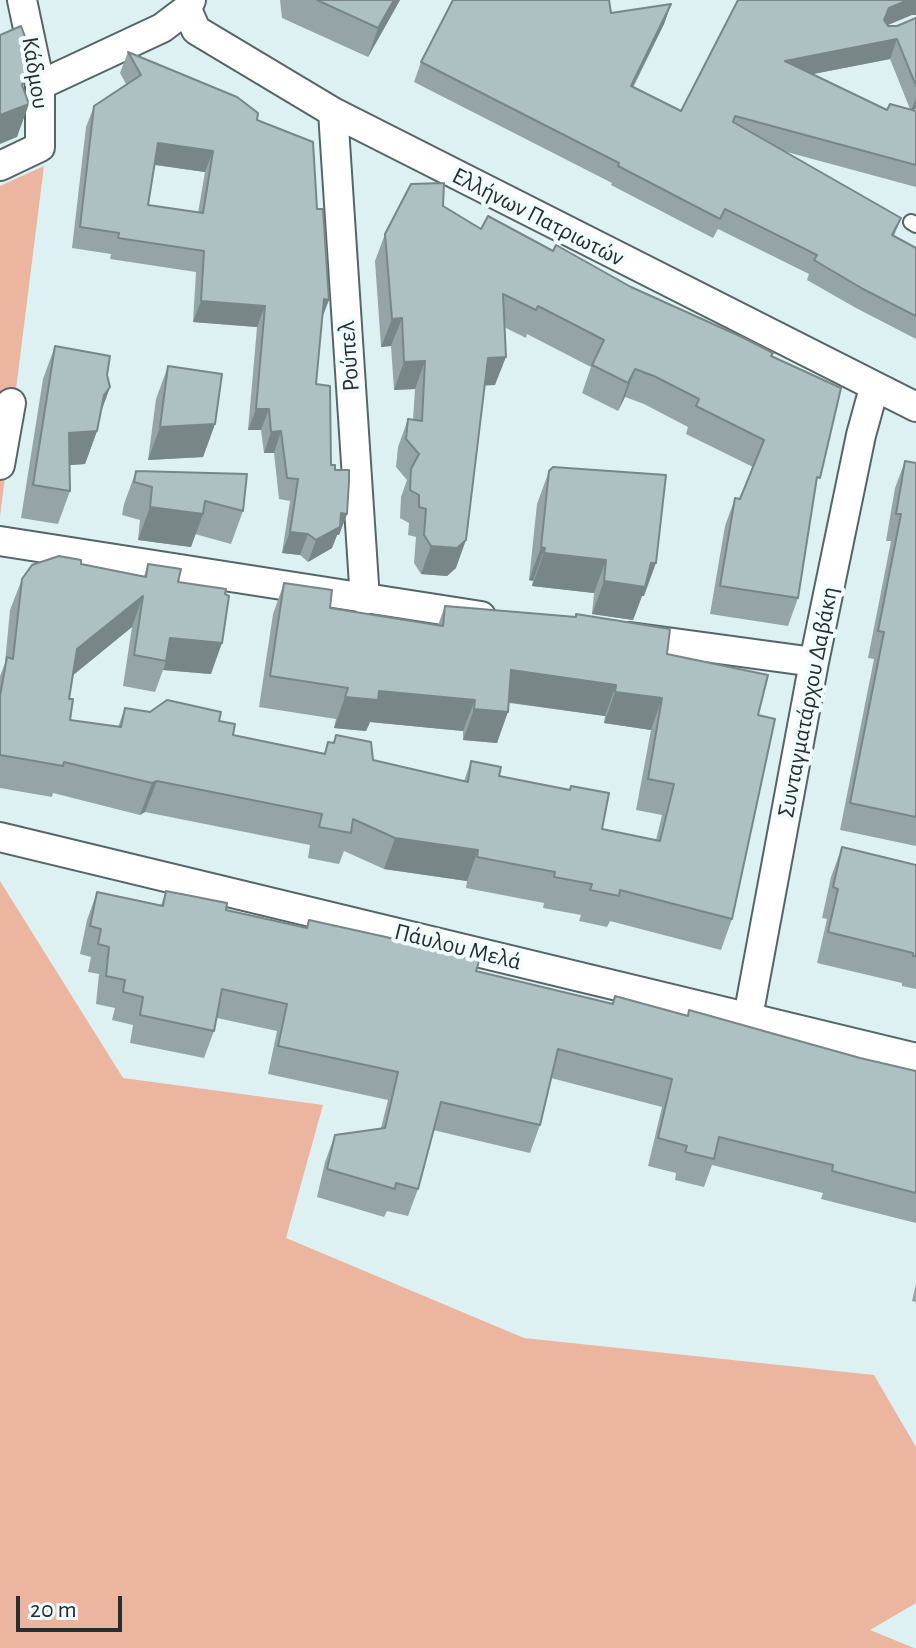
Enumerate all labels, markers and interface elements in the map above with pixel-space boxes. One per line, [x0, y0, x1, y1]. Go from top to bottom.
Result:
street label: Κάδμου [15, 35, 55, 111]
street label: Ελλήνων Πατριωτών [447, 161, 629, 273]
street label: Ρούπελ [332, 320, 366, 392]
street label: Συνταγματάρχου Δαβάκη [771, 584, 845, 820]
street label: Πάυλου Μελά [392, 917, 524, 977]
scale bar [20, 1580, 126, 1630]
text: 20 m [30, 1598, 77, 1622]

